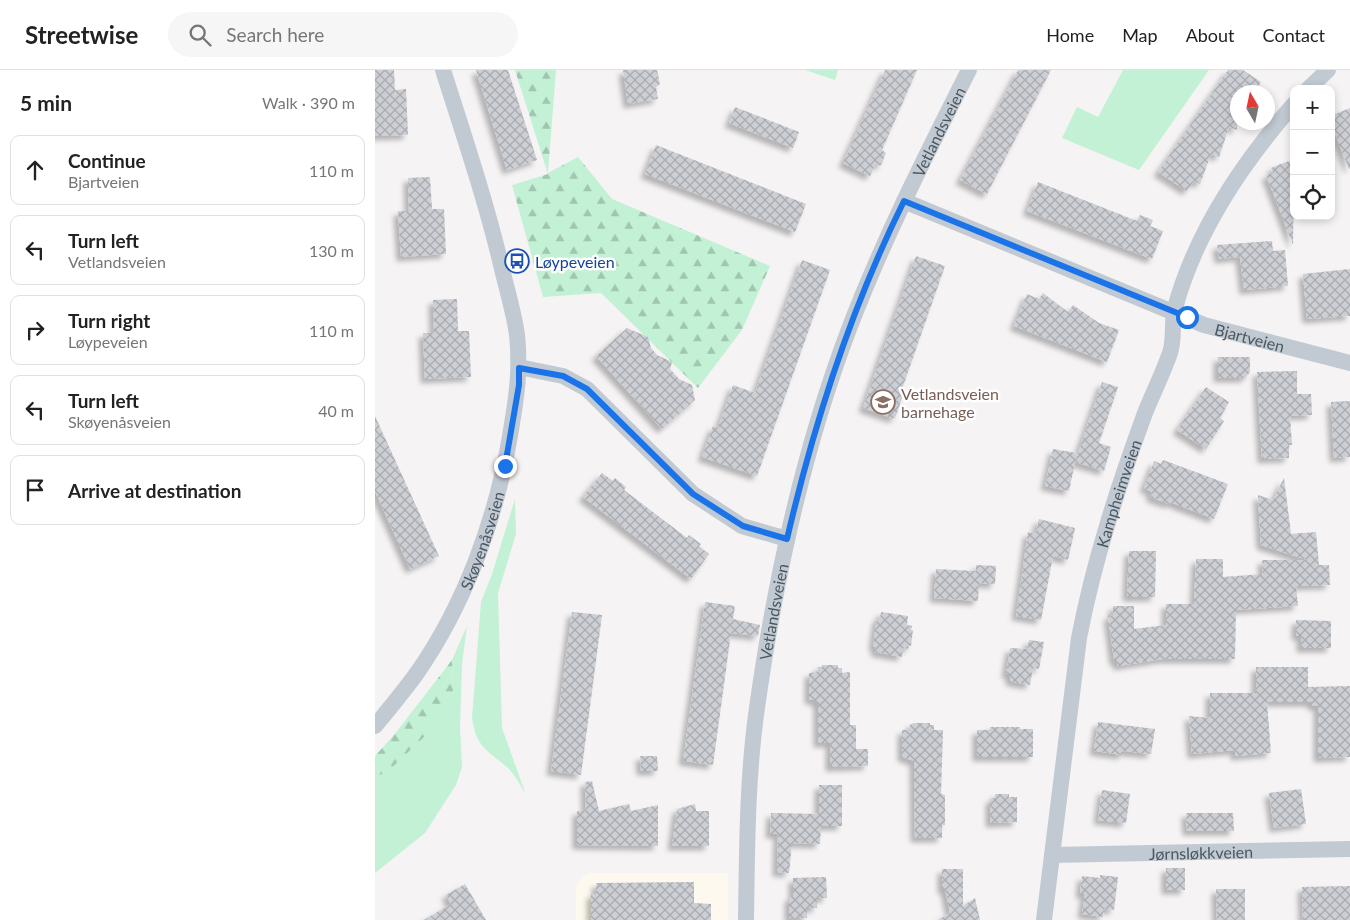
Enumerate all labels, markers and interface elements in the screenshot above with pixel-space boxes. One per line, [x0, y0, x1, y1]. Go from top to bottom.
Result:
search box [168, 12, 518, 57]
text: Streetwise [25, 20, 138, 49]
icon: search [186, 21, 214, 49]
text: Search here [226, 23, 324, 46]
text: Home [1046, 24, 1094, 46]
text: Map [1122, 24, 1158, 46]
text: About [1186, 24, 1235, 46]
text: Contact [1263, 24, 1325, 46]
street label: Vetlandsveien [908, 83, 969, 180]
north arrow [1230, 85, 1275, 130]
map controls [1290, 85, 1335, 220]
button: + [1290, 85, 1335, 130]
text: 5 min [20, 90, 72, 115]
text: Walk · 390 m [262, 93, 355, 112]
button: − [1290, 130, 1335, 175]
text: Continue [68, 149, 146, 172]
icon: ahead [21, 156, 49, 184]
text: 110 m [309, 161, 354, 180]
text: Bjartveien [68, 172, 139, 191]
button: locate [1290, 175, 1335, 220]
text: Turn left [68, 229, 139, 252]
icon: left [21, 236, 49, 264]
text: 130 m [309, 241, 354, 260]
bus stop icon: Løypeveien [504, 248, 530, 274]
text: Vetlandsveien [68, 252, 166, 271]
place label: Løypeveien [535, 252, 615, 271]
route start [1176, 306, 1199, 329]
text: Turn right [68, 309, 150, 332]
icon: right [21, 316, 49, 344]
street label: Bjartveien [1213, 319, 1287, 355]
text: 110 m [309, 321, 354, 340]
text: Løypeveien [68, 332, 148, 351]
place label: Vetlandsveien barnehage [901, 384, 999, 421]
text: Turn left [68, 389, 139, 412]
school or university icon: Vetlandsveien barnehage [870, 389, 896, 415]
icon: left [21, 396, 49, 424]
text: 40 m [318, 401, 354, 420]
text: Skøyenåsveien [68, 412, 171, 431]
street label: Kampheimveien [1092, 437, 1144, 550]
route end [494, 455, 517, 478]
icon: arrive [21, 476, 49, 504]
text: Arrive at destination [68, 479, 241, 502]
street label: Skøyenåsveien [456, 489, 507, 592]
street label: Vetlandsveien [755, 562, 791, 661]
street label: Jørnsløkkveien [1149, 841, 1253, 863]

